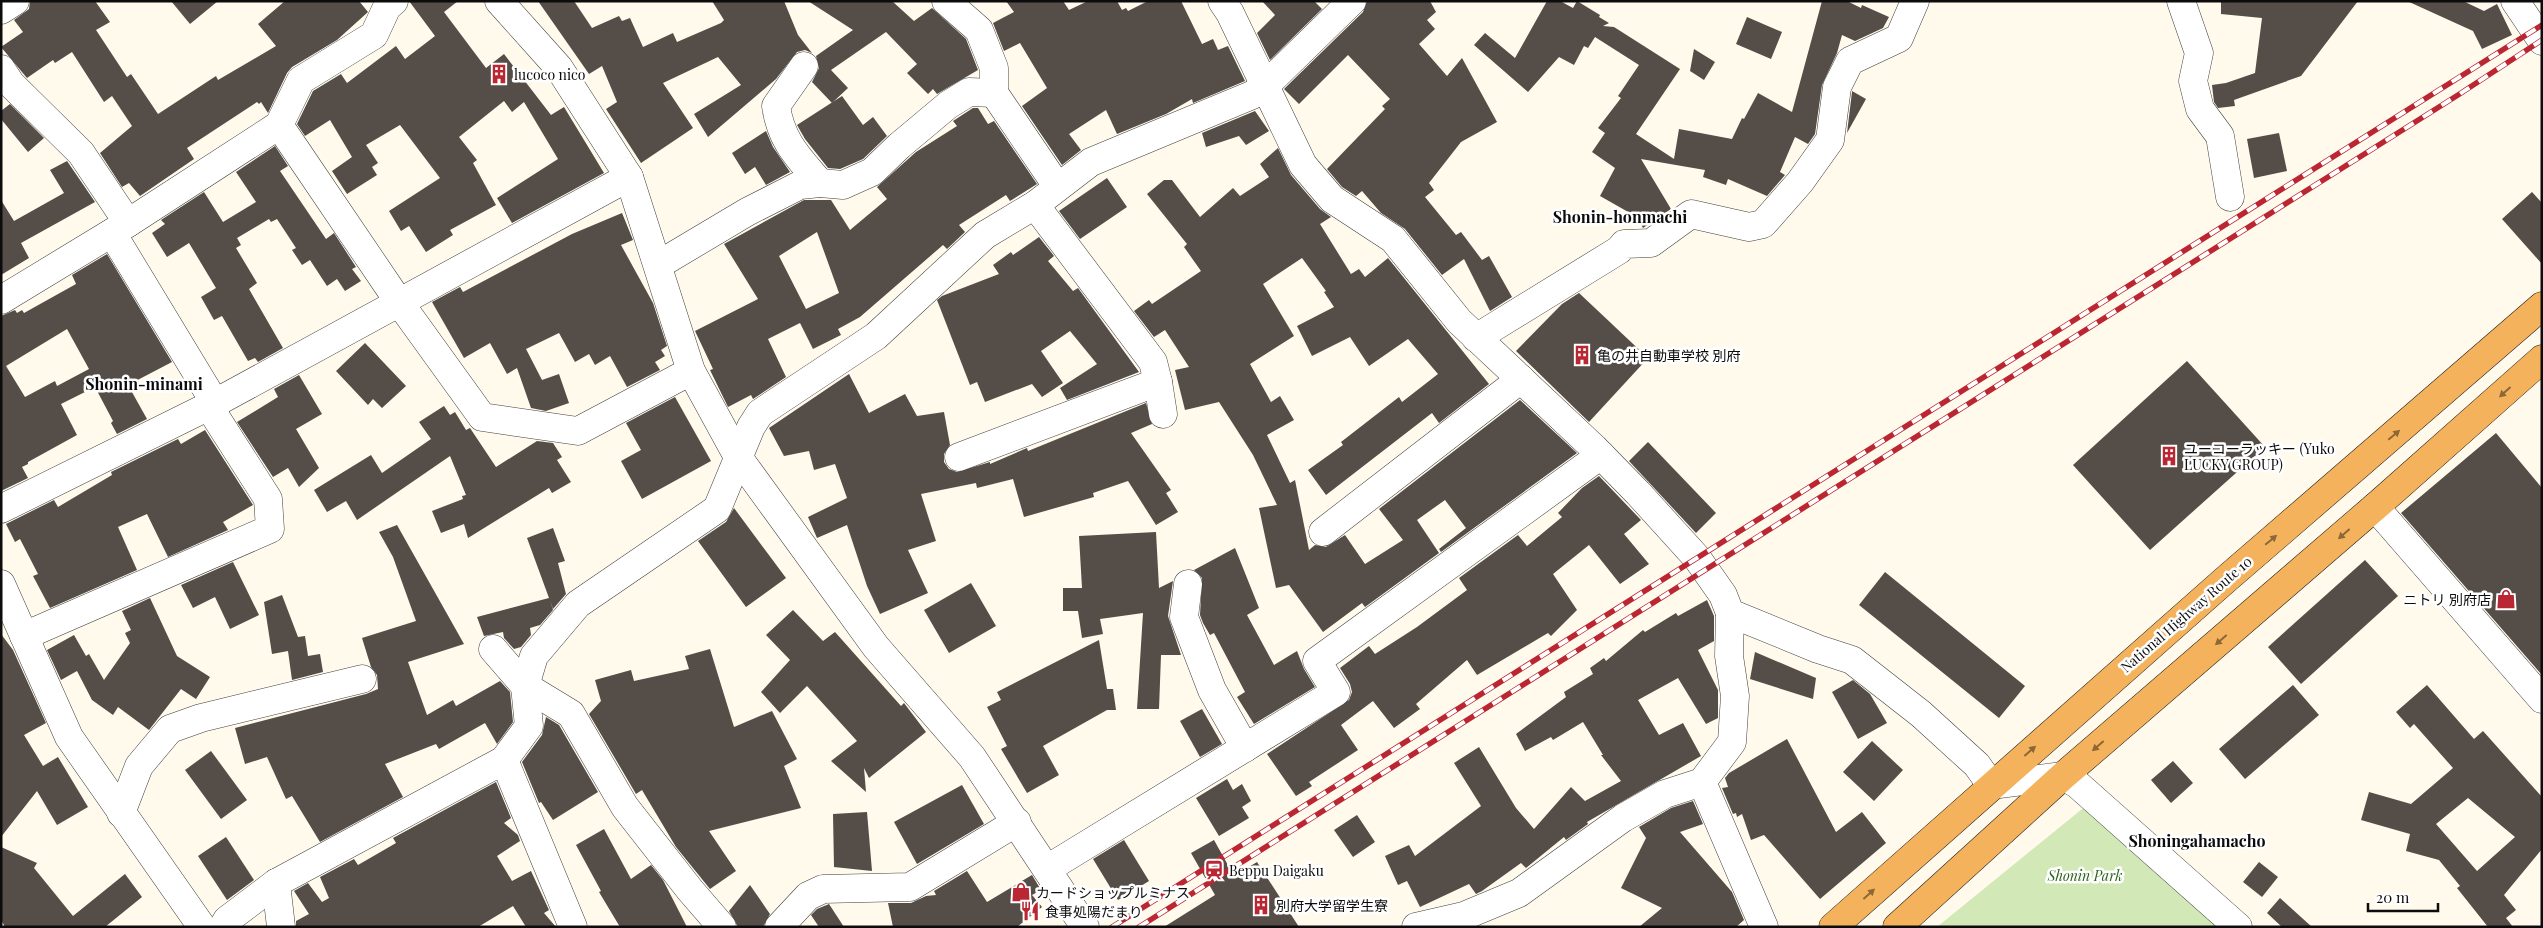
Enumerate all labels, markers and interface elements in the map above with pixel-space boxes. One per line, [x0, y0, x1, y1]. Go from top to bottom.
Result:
building icon: lucoco nico [488, 63, 510, 85]
place label: lucoco nico [514, 65, 586, 84]
district label: Shonin-honmachi [1553, 206, 1687, 227]
building icon: 亀の井自動車学校 別府 [1571, 344, 1593, 366]
place label: 亀の井自動車学校 別府 [1597, 346, 1741, 365]
district label: Shonin-minami [85, 373, 203, 394]
one-way arrow [2499, 386, 2512, 397]
one-way arrow [2388, 429, 2400, 441]
place label: ユーコーラッキー (Yuko LUCKY GROUP) [2184, 439, 2335, 474]
building icon: ユーコーラッキー (Yuko LUCKY GROUP) [2158, 445, 2180, 467]
one-way arrow [2339, 528, 2351, 540]
one-way arrow [2264, 535, 2277, 546]
street label: National Highway Route 10 [2116, 552, 2256, 676]
shop icon: ニトリ 別府店 [2495, 588, 2517, 610]
place label: ニトリ 別府店 [2404, 590, 2491, 609]
one-way arrow [2215, 634, 2227, 645]
one-way arrow [2091, 740, 2104, 751]
one-way arrow [2023, 745, 2035, 757]
district label: Shoningahamacho [2128, 830, 2266, 851]
station icon: Beppu Daigaku [1203, 859, 1225, 881]
place label: Beppu Daigaku [1229, 861, 1324, 880]
park label: Shonin Park [2047, 866, 2122, 885]
scale bar [2368, 880, 2438, 912]
shop icon: カードショップルミナス [1010, 881, 1032, 903]
place label: カードショップルミナス [1036, 883, 1190, 902]
text: 20 m [2376, 887, 2410, 907]
one-way arrow [1863, 888, 1875, 900]
building icon: 別府大学留学生寮 [1250, 894, 1272, 916]
place label: 別府大学留学生寮 [1276, 896, 1388, 915]
restaurant icon: 食事処陽だまり [1019, 900, 1041, 922]
place label: 食事処陽だまり [1045, 902, 1143, 921]

